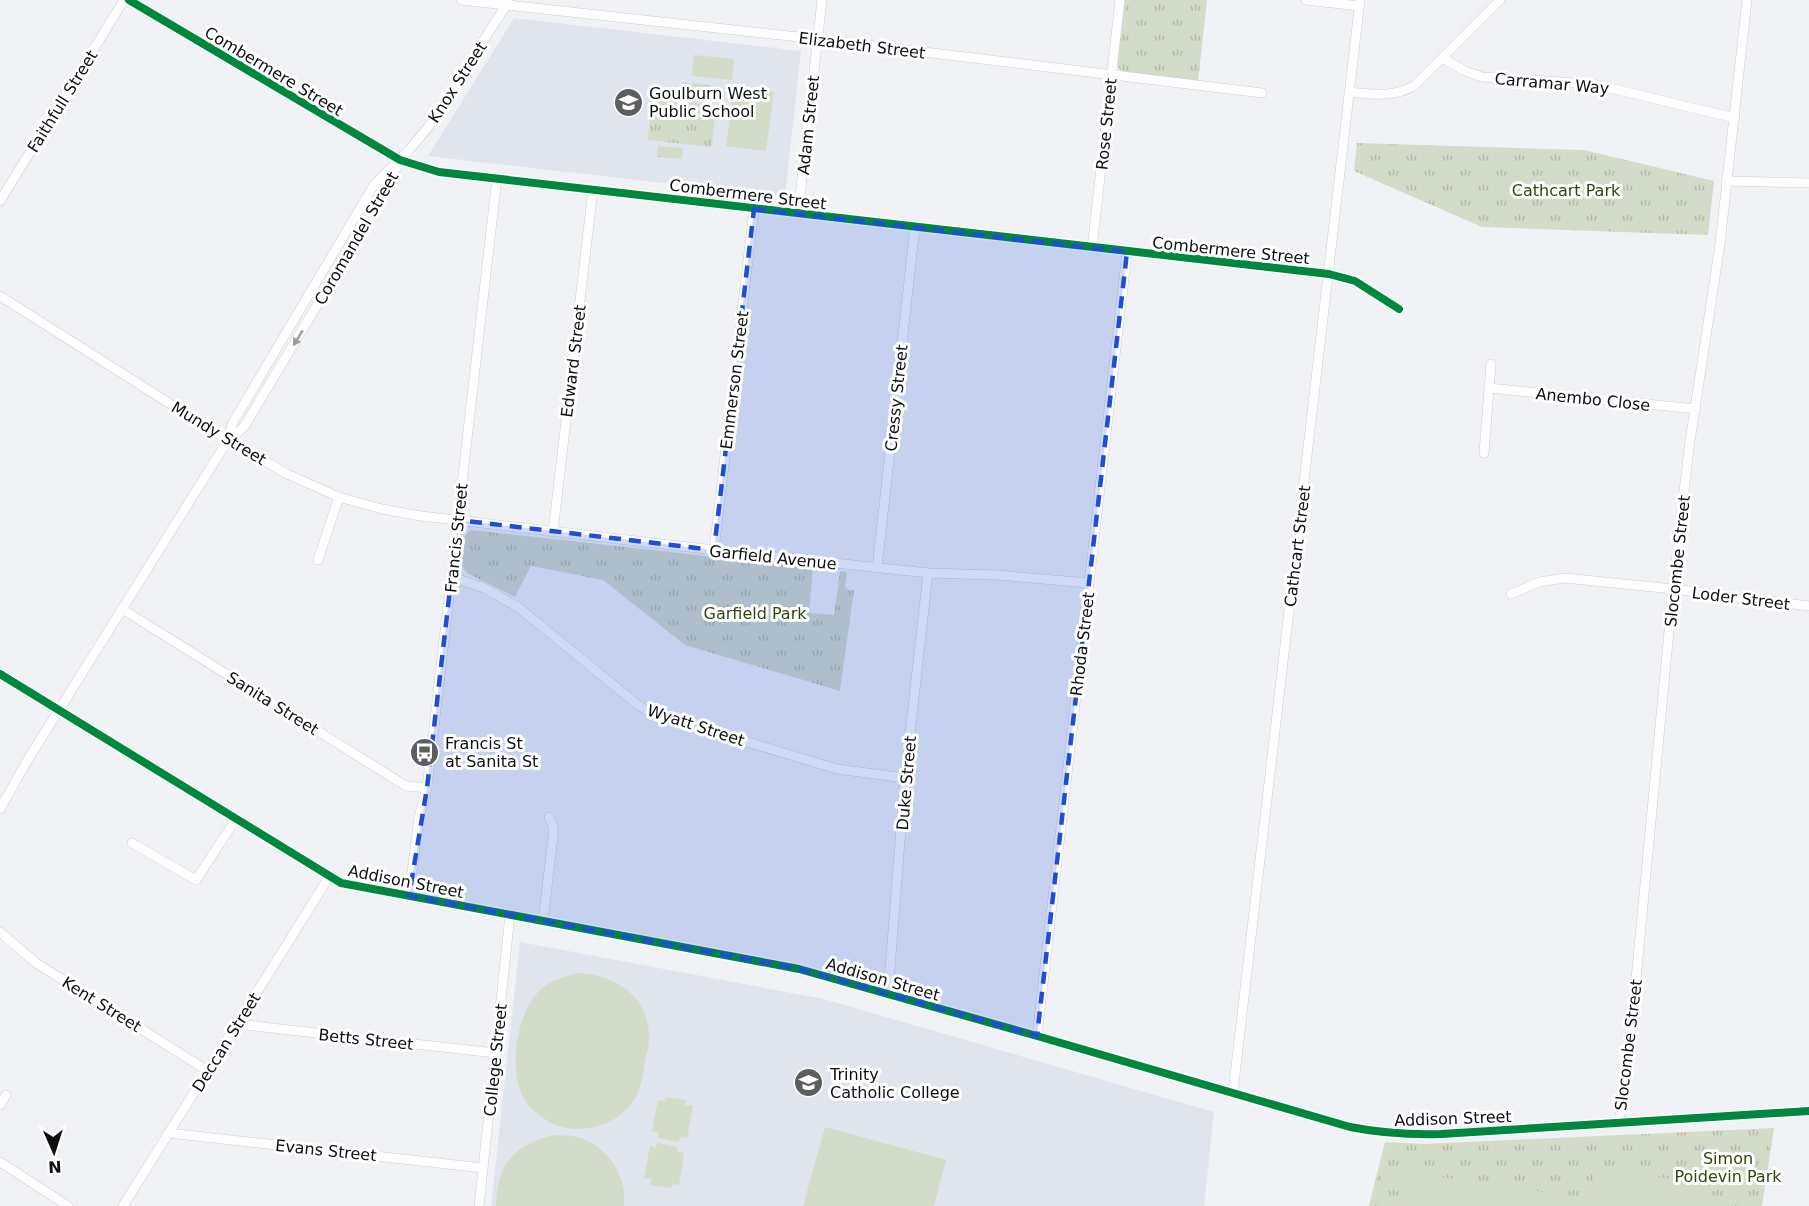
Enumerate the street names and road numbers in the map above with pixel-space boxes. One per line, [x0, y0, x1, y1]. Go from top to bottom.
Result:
street label: Combermere Street [201, 23, 346, 120]
street label: Elizabeth Street [798, 28, 926, 63]
street label: Knox Street [424, 38, 491, 126]
street label: Faithfull Street [23, 47, 101, 156]
street label: Carramar Way [1494, 69, 1610, 98]
street label: Adam Street [794, 74, 823, 176]
street label: Rose Street [1092, 77, 1121, 171]
street label: Coromandel Street [311, 168, 402, 308]
street label: Combermere Street [668, 175, 828, 214]
street label: Combermere Street [1151, 233, 1311, 268]
street label: Edward Street [557, 304, 590, 418]
street label: Emmerson Street [717, 310, 752, 451]
street label: Cressy Street [881, 344, 912, 452]
street label: Anembo Close [1535, 384, 1651, 415]
street label: Mundy Street [168, 398, 270, 469]
street label: Francis Street [441, 482, 472, 594]
street label: Cathcart Street [1281, 484, 1314, 608]
street label: Slocombe Street [1661, 494, 1694, 628]
street label: Garfield Avenue [708, 541, 838, 574]
street label: Loder Street [1691, 583, 1791, 614]
street label: Rhoda Street [1067, 591, 1098, 697]
street label: Sanita Street [223, 668, 322, 739]
street label: Wyatt Street [645, 701, 747, 750]
street label: Duke Street [893, 735, 920, 831]
street label: Addison Street [346, 861, 465, 902]
street label: Addison Street [824, 954, 942, 1005]
street label: Kent Street [59, 973, 145, 1036]
street label: Slocombe Street [1611, 978, 1646, 1112]
street label: Deccan Street [188, 989, 265, 1095]
street label: College Street [480, 1003, 511, 1117]
street label: Betts Street [318, 1025, 414, 1054]
street label: Addison Street [1394, 1107, 1512, 1130]
street label: Evans Street [274, 1136, 377, 1165]

